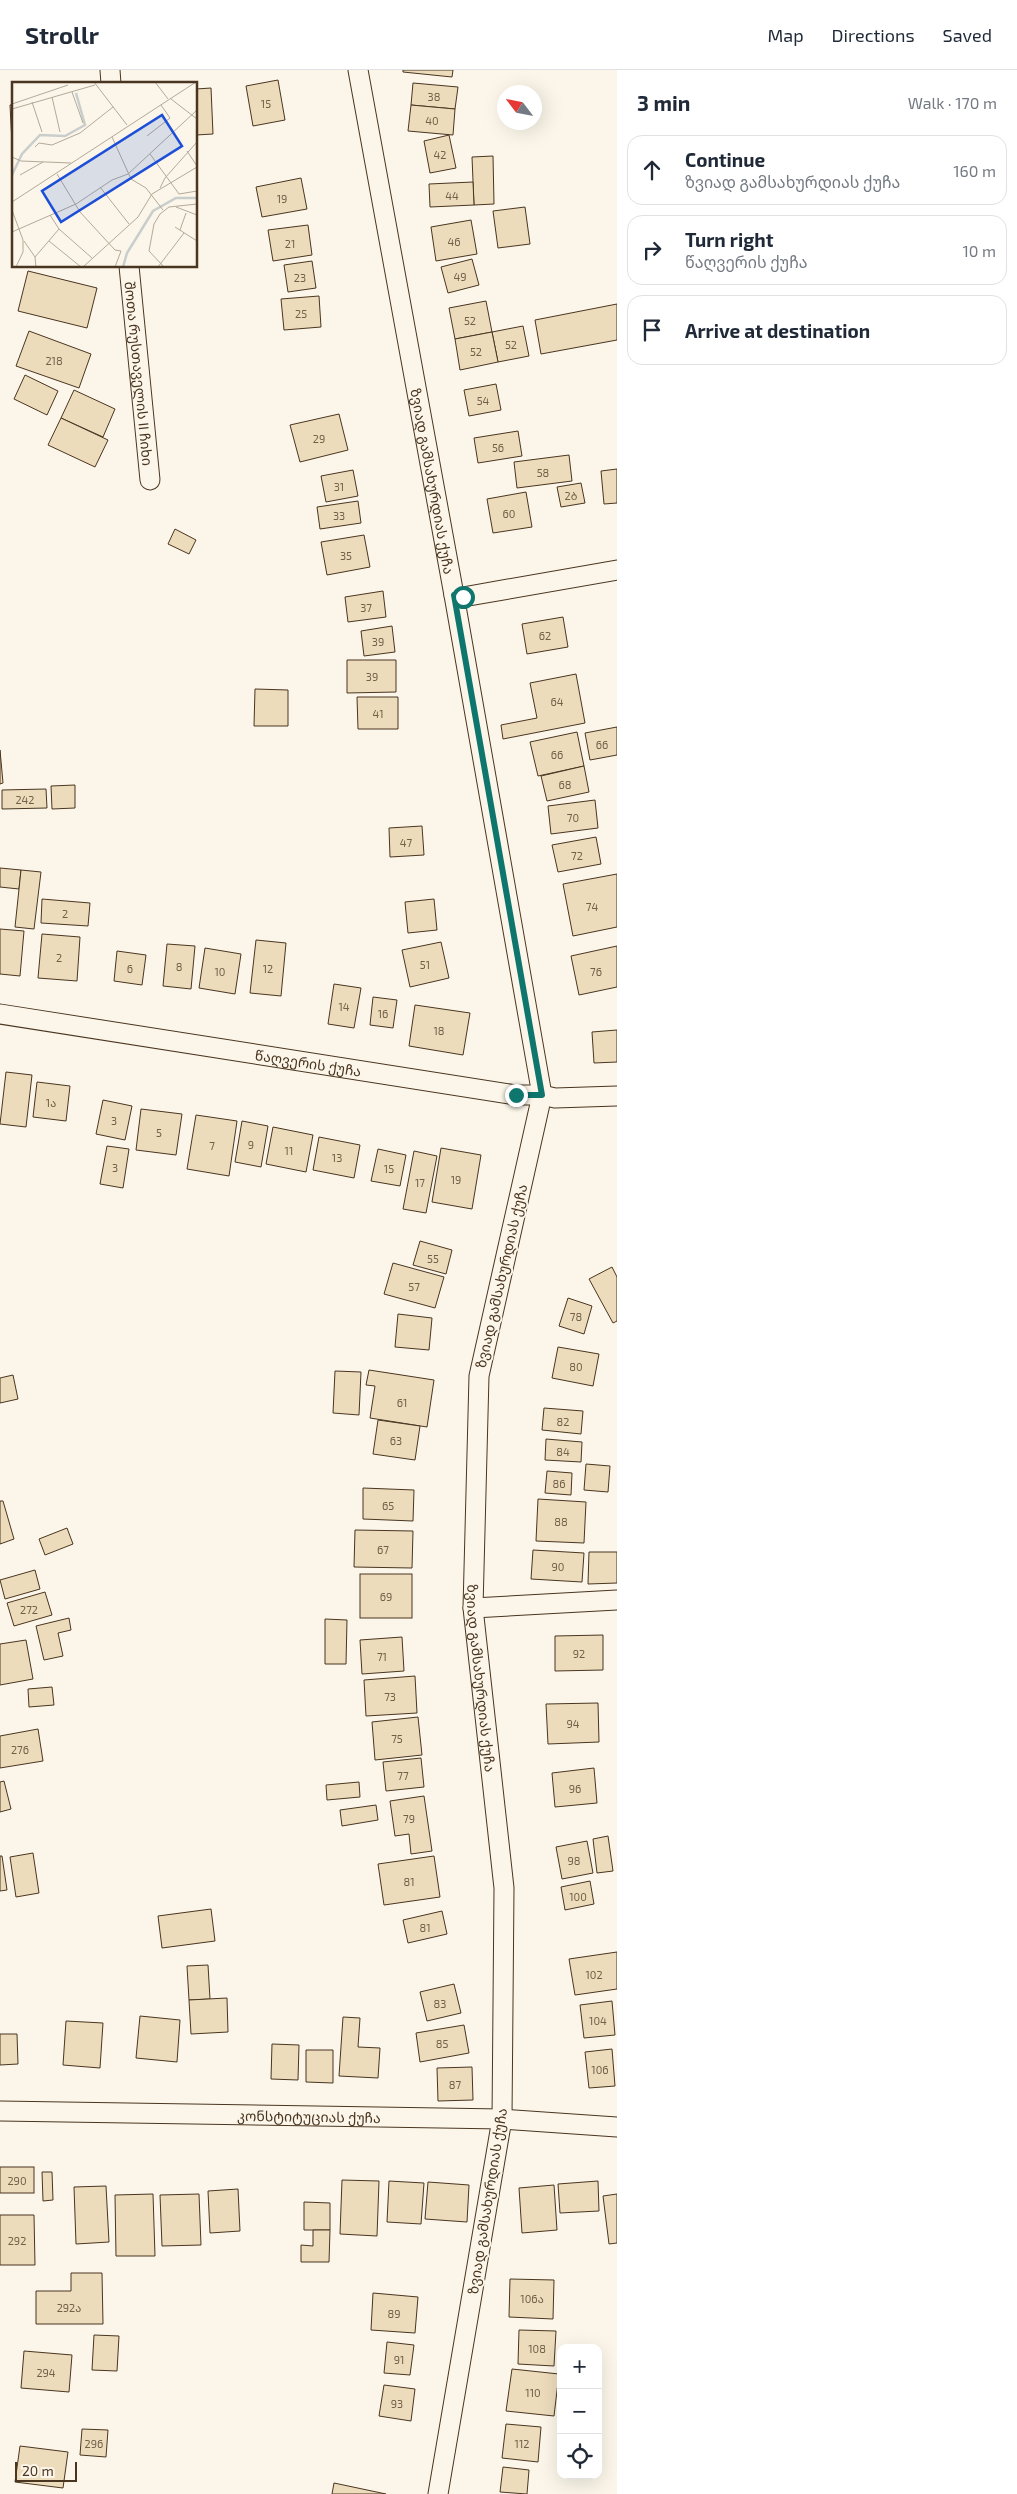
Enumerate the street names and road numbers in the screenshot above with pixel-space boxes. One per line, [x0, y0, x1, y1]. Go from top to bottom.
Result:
street label: შოთა რუსთაველის II ჩიხი [122, 280, 157, 466]
street label: ზვიად გამსახურდიას ქუჩა [408, 387, 459, 575]
street label: წაღვერის ქუჩა [254, 1046, 363, 1079]
street label: ზვიად გამსახურდიას ქუჩა [472, 1182, 531, 1370]
street label: ზვიად გამსახურდიას ქუჩა [464, 1584, 500, 1773]
street label: კონსტიტუციას ქუჩა [237, 2106, 381, 2126]
street label: ზვიად გამსახურდიას ქუჩა [464, 2107, 511, 2296]

